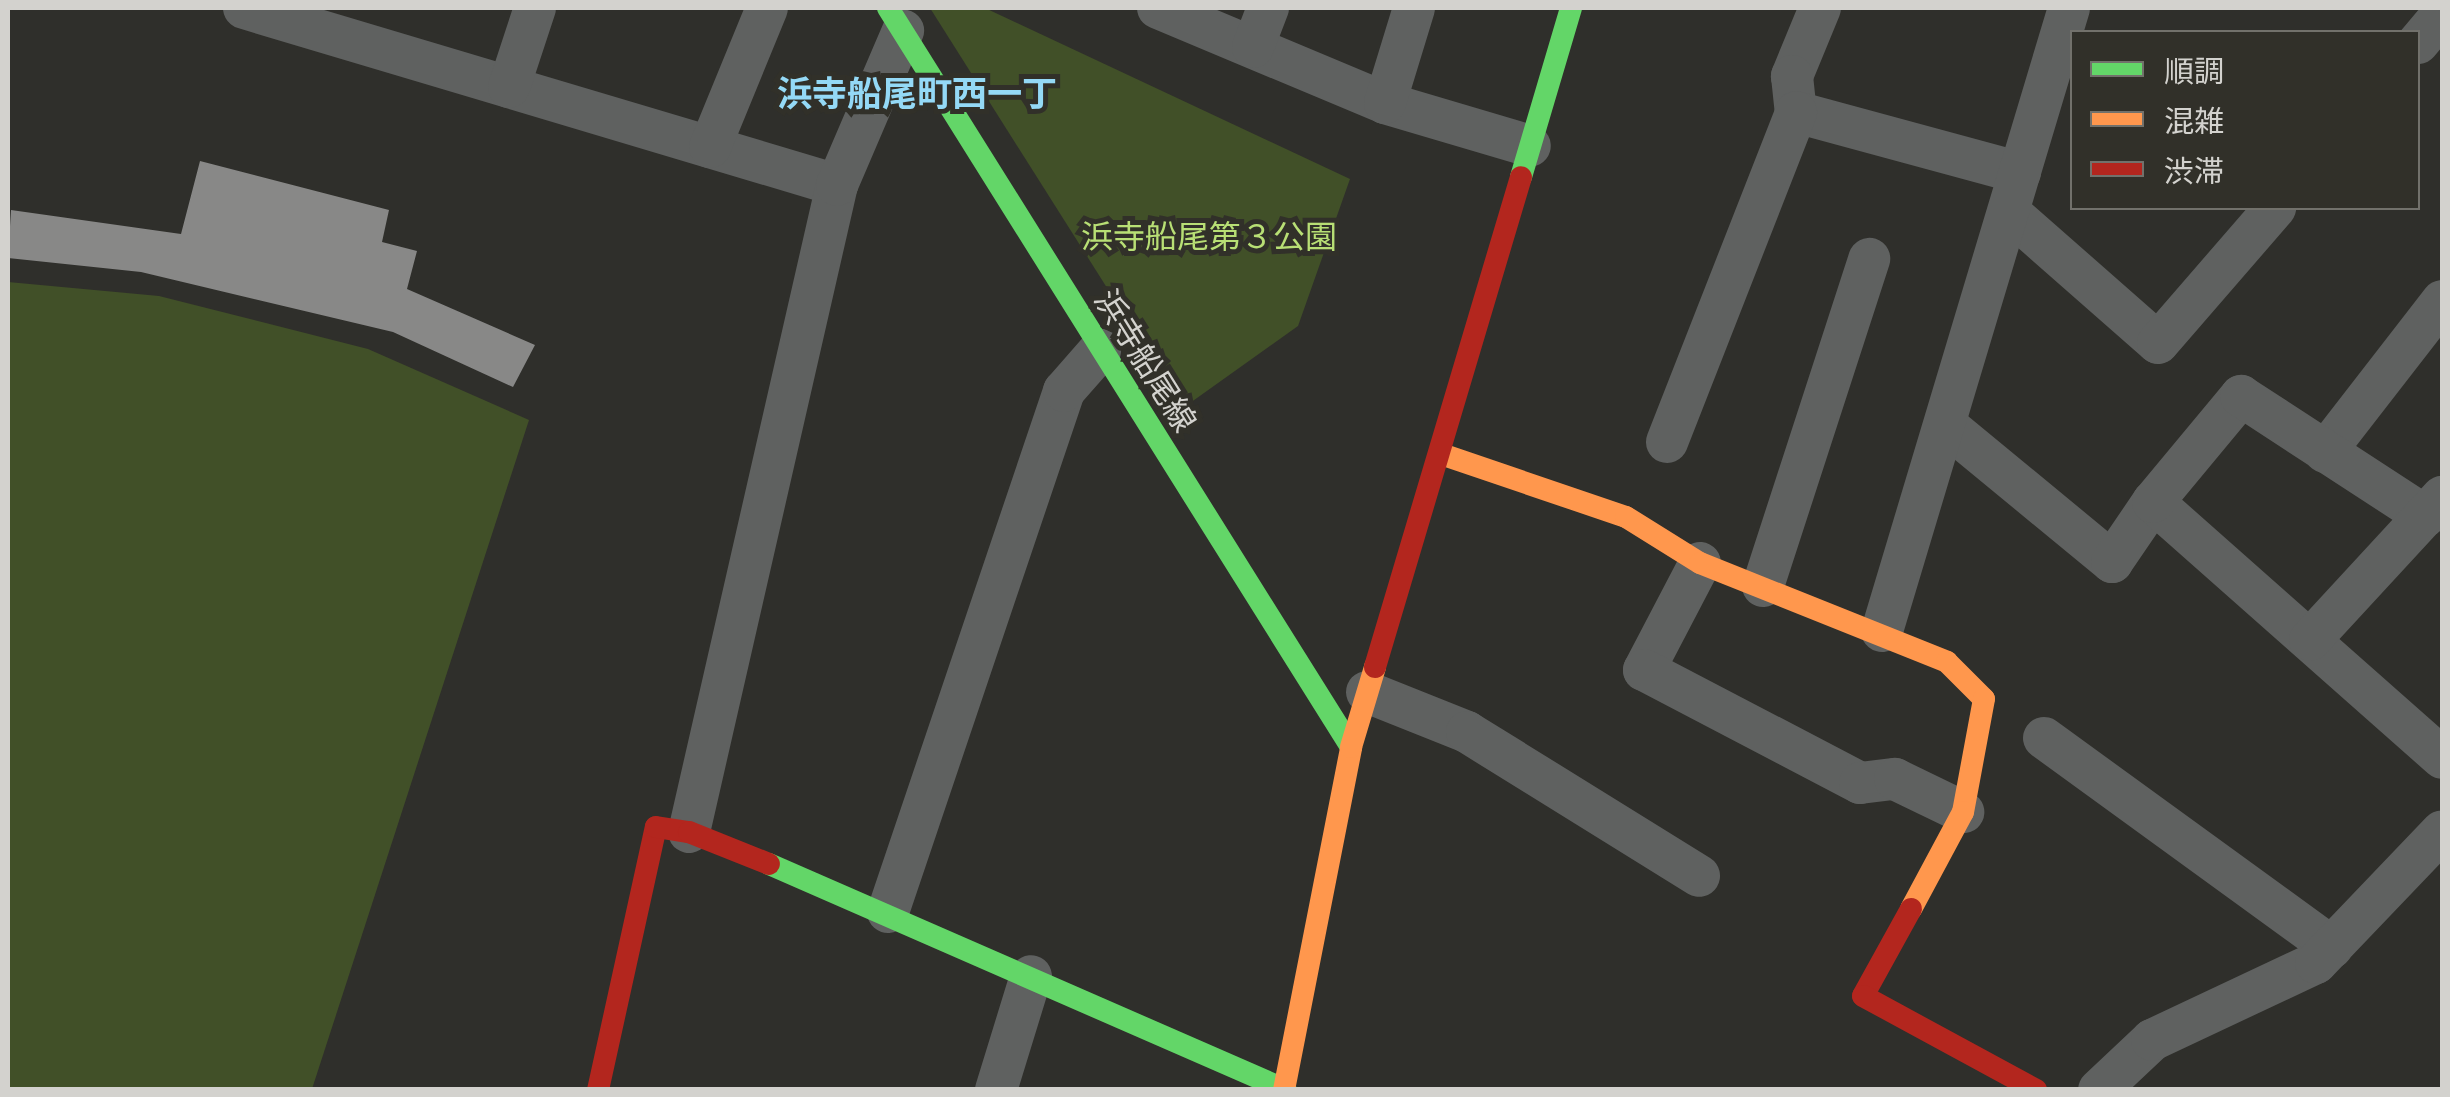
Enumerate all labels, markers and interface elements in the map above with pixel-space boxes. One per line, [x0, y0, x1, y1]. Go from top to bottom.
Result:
legend [2070, 30, 2420, 210]
text: 順調 [2164, 53, 2224, 89]
district label: 浜寺船尾町西一丁 [777, 73, 1057, 115]
text: 混雑 [2164, 103, 2224, 139]
text: 渋滞 [2164, 153, 2224, 189]
park label: 浜寺船尾第３公園 [1081, 218, 1337, 256]
street label: 浜寺船尾線 [1086, 283, 1204, 439]

